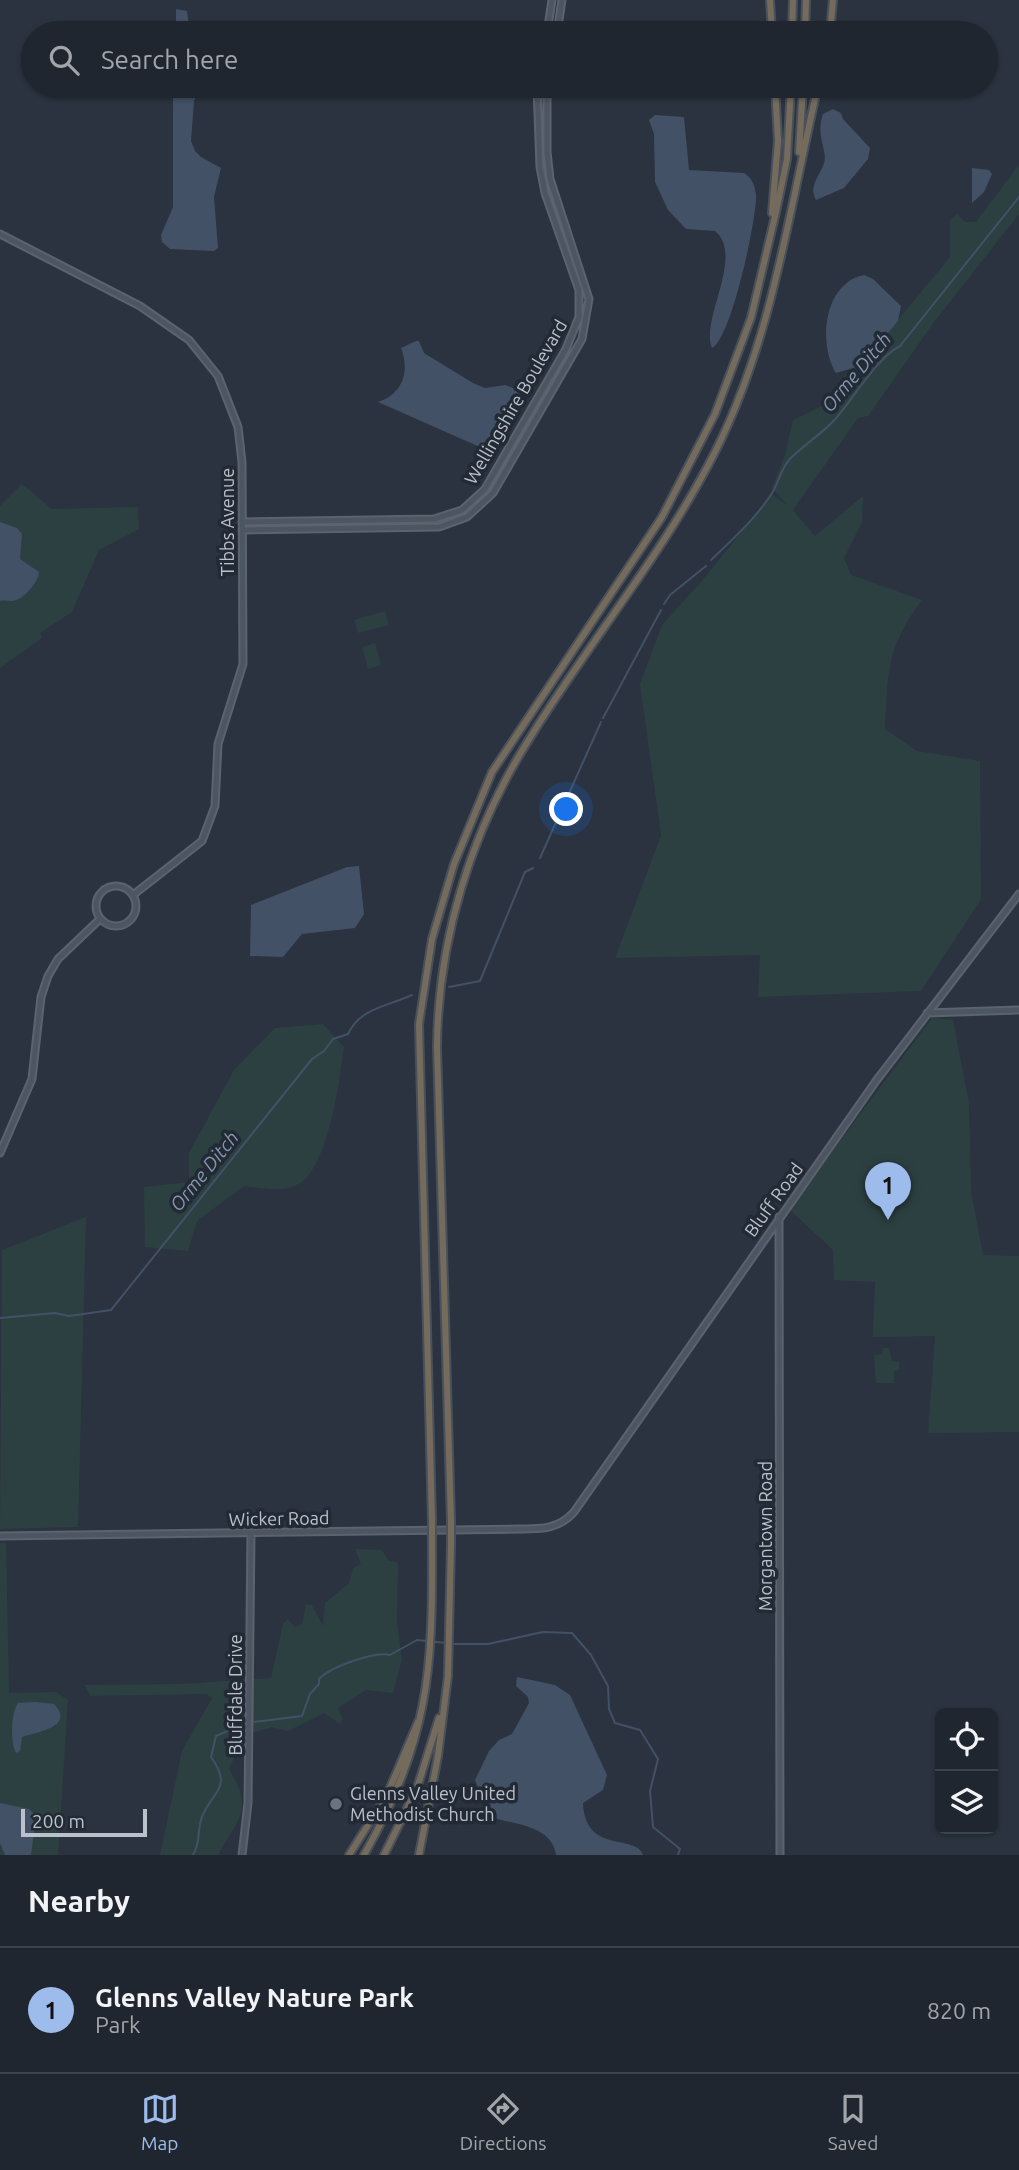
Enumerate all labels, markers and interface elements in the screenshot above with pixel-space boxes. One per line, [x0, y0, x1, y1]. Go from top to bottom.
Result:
search box [21, 21, 998, 98]
icon: search [45, 41, 83, 79]
text: Search here [101, 45, 238, 74]
street label: Wellingshire Boulevard [460, 316, 570, 487]
water label: Orme Ditch [817, 328, 895, 416]
street label: Tibbs Avenue [217, 468, 237, 576]
your location [549, 792, 583, 826]
water label: Orme Ditch [165, 1127, 243, 1215]
street label: Bluff Road [740, 1159, 806, 1240]
pin: 1 [865, 1162, 911, 1220]
street label: Morgantown Road [755, 1461, 775, 1611]
street label: Wicker Road [228, 1507, 330, 1529]
street label: Bluffdale Drive [225, 1634, 245, 1756]
map controls [935, 1708, 998, 1834]
button: locate [935, 1708, 998, 1771]
button: layers [935, 1771, 998, 1834]
place label: Glenns Valley United Methodist Church [350, 1783, 516, 1824]
marker: Glenns Valley United Methodist Church [328, 1796, 344, 1812]
scale bar [21, 1806, 147, 1838]
text: 200 m [32, 1810, 85, 1832]
text: Nearby [28, 1884, 130, 1918]
text: Glenns Valley Nature Park [95, 1983, 414, 2012]
text: 1 [45, 1998, 57, 2023]
text: 820 m [927, 1998, 991, 2023]
text: Park [95, 2012, 141, 2037]
tab: Map [141, 2090, 179, 2154]
tab: Directions [460, 2090, 547, 2154]
tab: Saved [828, 2090, 878, 2154]

